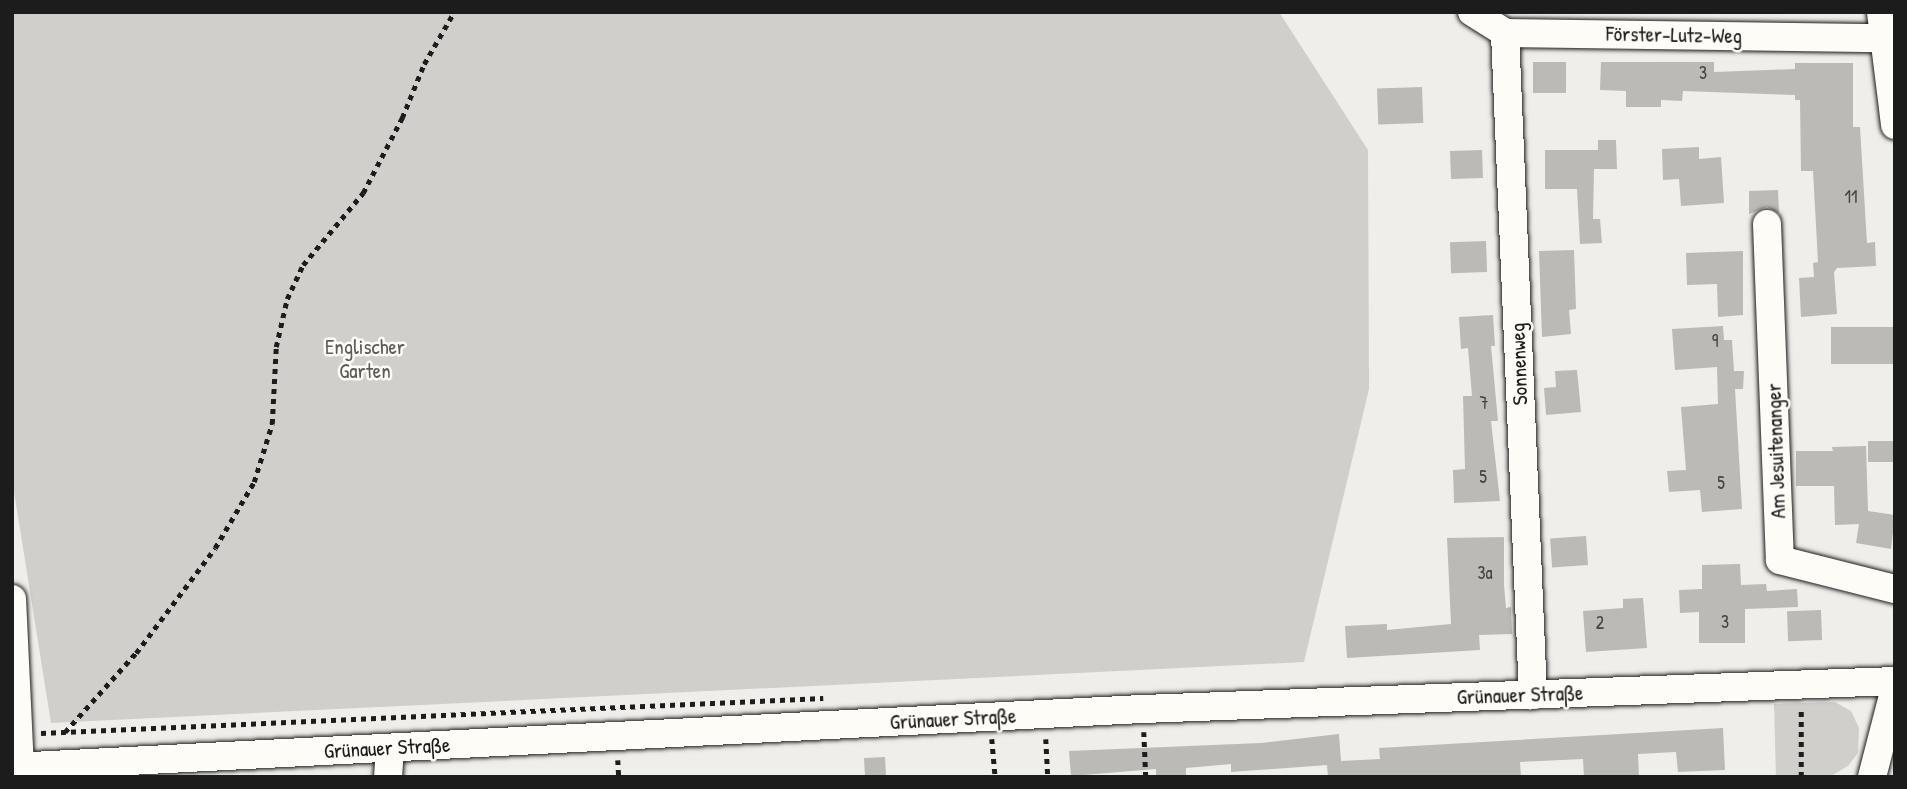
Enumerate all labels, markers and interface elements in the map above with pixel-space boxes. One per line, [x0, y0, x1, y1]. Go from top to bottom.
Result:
street label: Förster-Lutz-Weg [1606, 21, 1742, 49]
house number: 3 [1699, 62, 1707, 84]
house number: 11 [1844, 186, 1858, 208]
street label: Sonnenweg [1505, 322, 1533, 406]
house number: 9 [1712, 330, 1718, 352]
park label: Englischer Garten [325, 334, 405, 384]
street label: Am Jesuitenanger [1761, 383, 1791, 519]
house number: 7 [1480, 392, 1488, 414]
house number: 5 [1479, 466, 1487, 488]
house number: 5 [1717, 472, 1725, 494]
house number: 3a [1477, 562, 1493, 584]
house number: 3 [1721, 611, 1729, 633]
house number: 2 [1596, 612, 1604, 634]
street label: Grünauer Straße [1456, 680, 1584, 710]
street label: Grünauer Straße [889, 703, 1017, 735]
street label: Grünauer Straße [323, 732, 451, 764]

